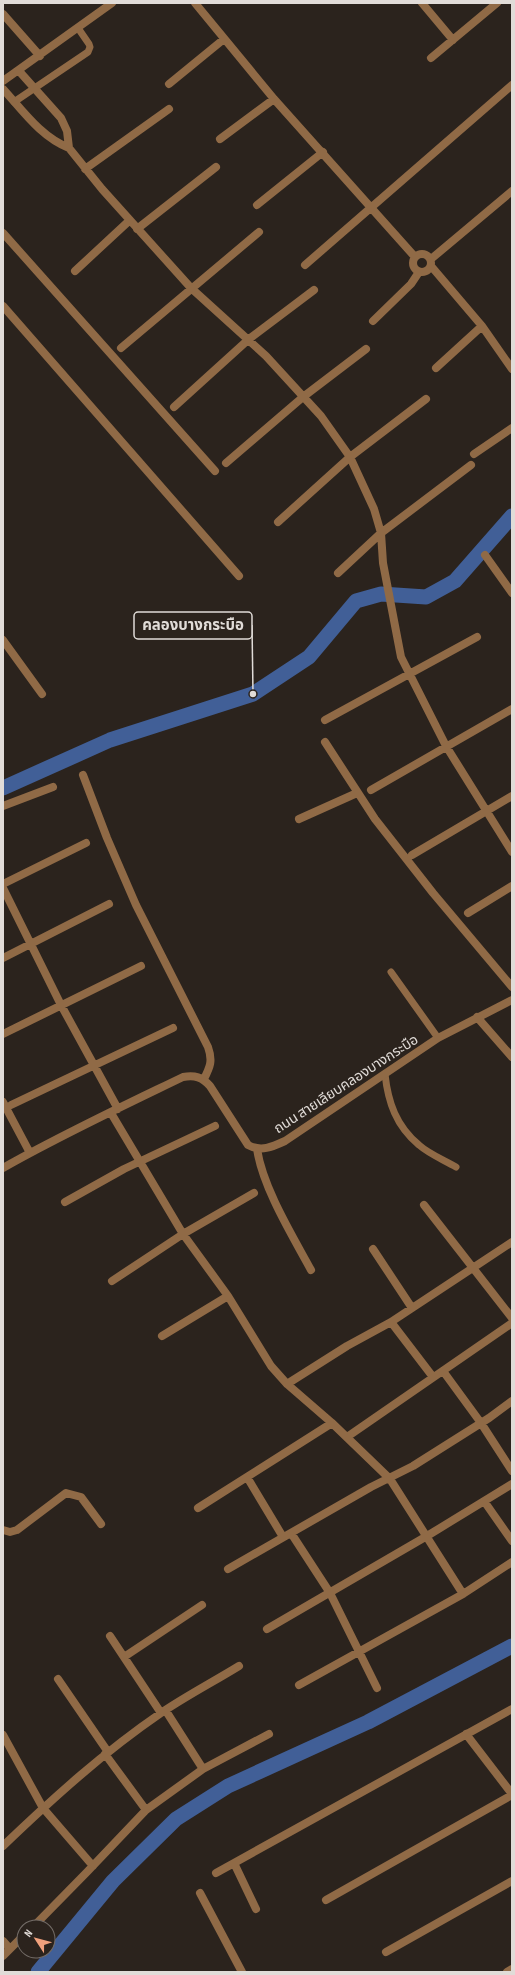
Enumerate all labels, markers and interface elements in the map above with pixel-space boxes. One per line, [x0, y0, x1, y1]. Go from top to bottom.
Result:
callout: คลองบางกระบือ [134, 612, 252, 639]
text: คลองบางกระบือ [142, 616, 244, 635]
street label: ถนน สายเลียบคลองบางกระบือ [271, 1031, 421, 1137]
north arrow [16, 1919, 56, 1959]
text: N [21, 1927, 35, 1940]

